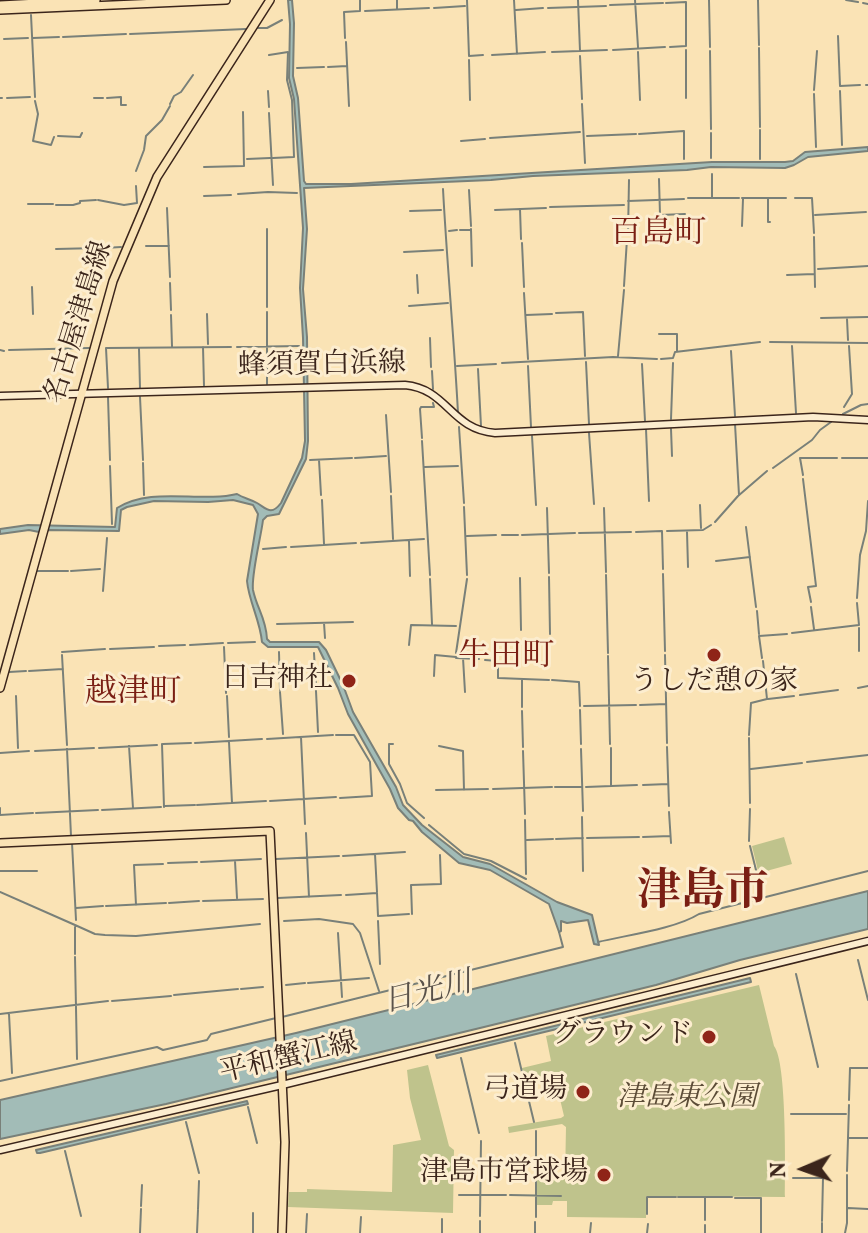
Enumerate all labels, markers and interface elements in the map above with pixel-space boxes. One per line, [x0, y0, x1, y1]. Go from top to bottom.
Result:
district label: 百島町 [610, 217, 706, 255]
street label: 名古屋津島線 [40, 238, 122, 408]
street label: 蜂須賀白浜線 [238, 349, 406, 385]
district label: 牛田町 [458, 640, 554, 678]
marker: うしだ憩の家 [705, 646, 723, 664]
place label: 日吉神社 [221, 664, 333, 698]
place label: うしだ憩の家 [630, 667, 798, 701]
marker: 日吉神社 [340, 672, 358, 690]
district label: 越津町 [85, 676, 181, 714]
district label: 津島市 [637, 870, 769, 922]
water label: 日光川 [380, 967, 476, 1023]
place label: グラウンド [553, 1020, 693, 1054]
street label: 平和蟹江線 [217, 1028, 361, 1092]
marker: グラウンド [700, 1028, 718, 1046]
place label: 弓道場 [483, 1075, 567, 1109]
marker: 弓道場 [574, 1083, 592, 1101]
park label: 津島東公園 [617, 1083, 757, 1117]
north arrow [764, 1129, 844, 1209]
place label: 津島市営球場 [420, 1158, 588, 1192]
text: N [764, 1161, 795, 1178]
marker: 津島市営球場 [595, 1166, 613, 1184]

